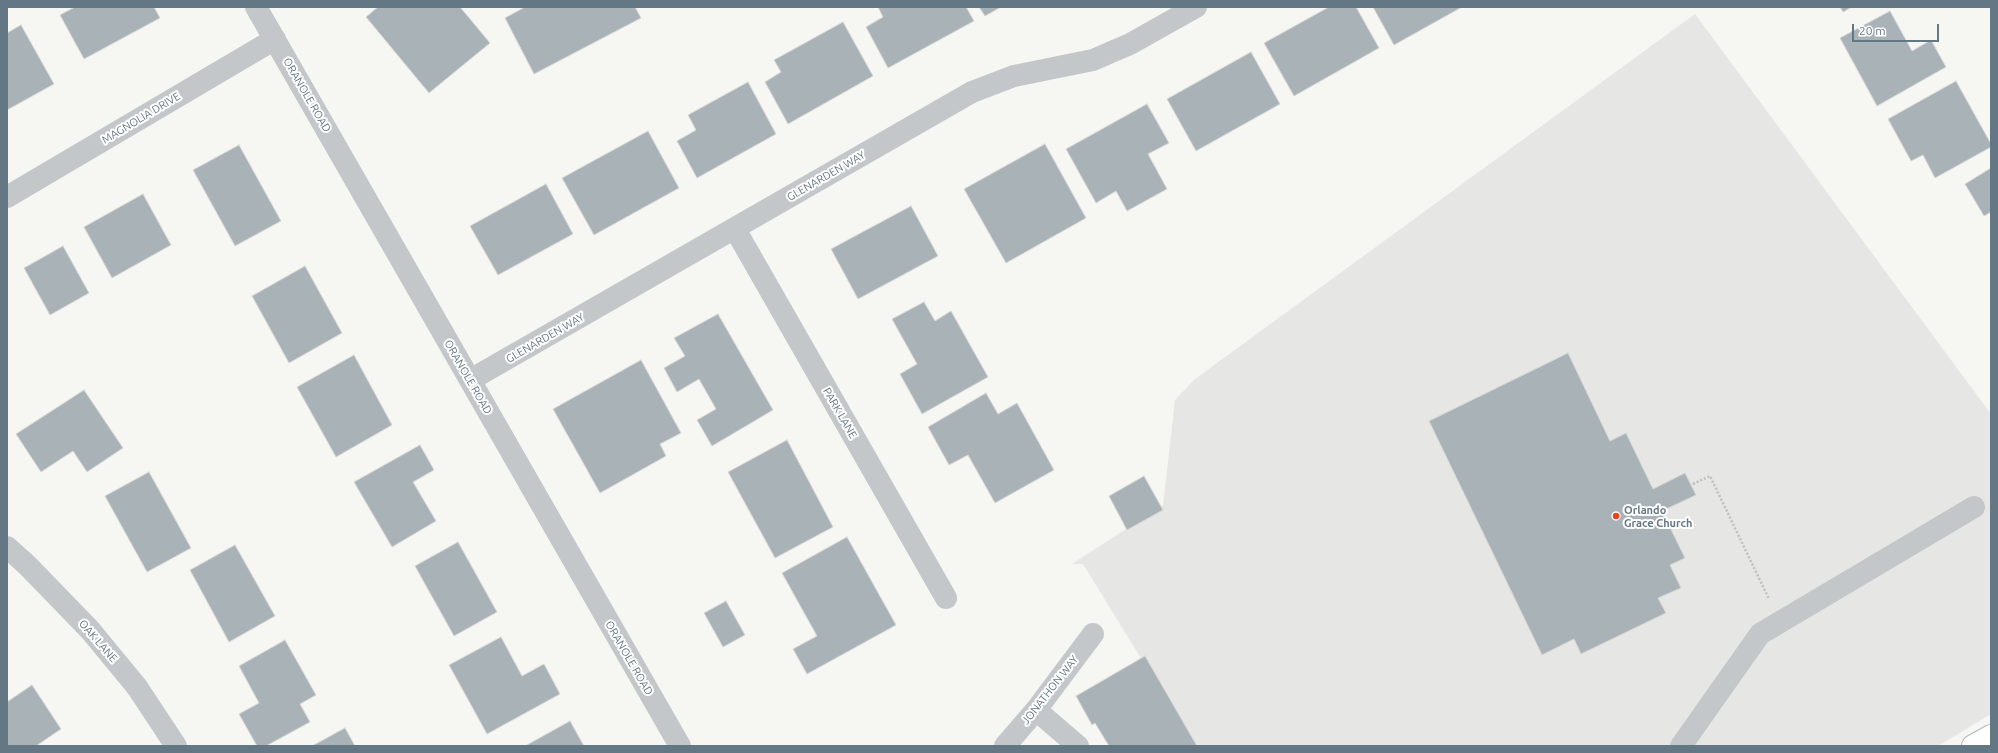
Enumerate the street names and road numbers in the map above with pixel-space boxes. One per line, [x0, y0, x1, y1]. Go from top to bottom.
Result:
street label: ORANOLE ROAD [280, 55, 334, 135]
street label: MAGNOLIA DRIVE [99, 89, 183, 147]
street label: GLENARDEN WAY [785, 148, 867, 204]
street label: GLENARDEN WAY [504, 310, 586, 366]
street label: ORANOLE ROAD [441, 337, 495, 417]
street label: PARK LANE [820, 385, 860, 441]
street label: OAK LANE [76, 617, 120, 665]
street label: ORANOLE ROAD [602, 618, 656, 698]
street label: JONATHON WAY [1019, 653, 1081, 727]

